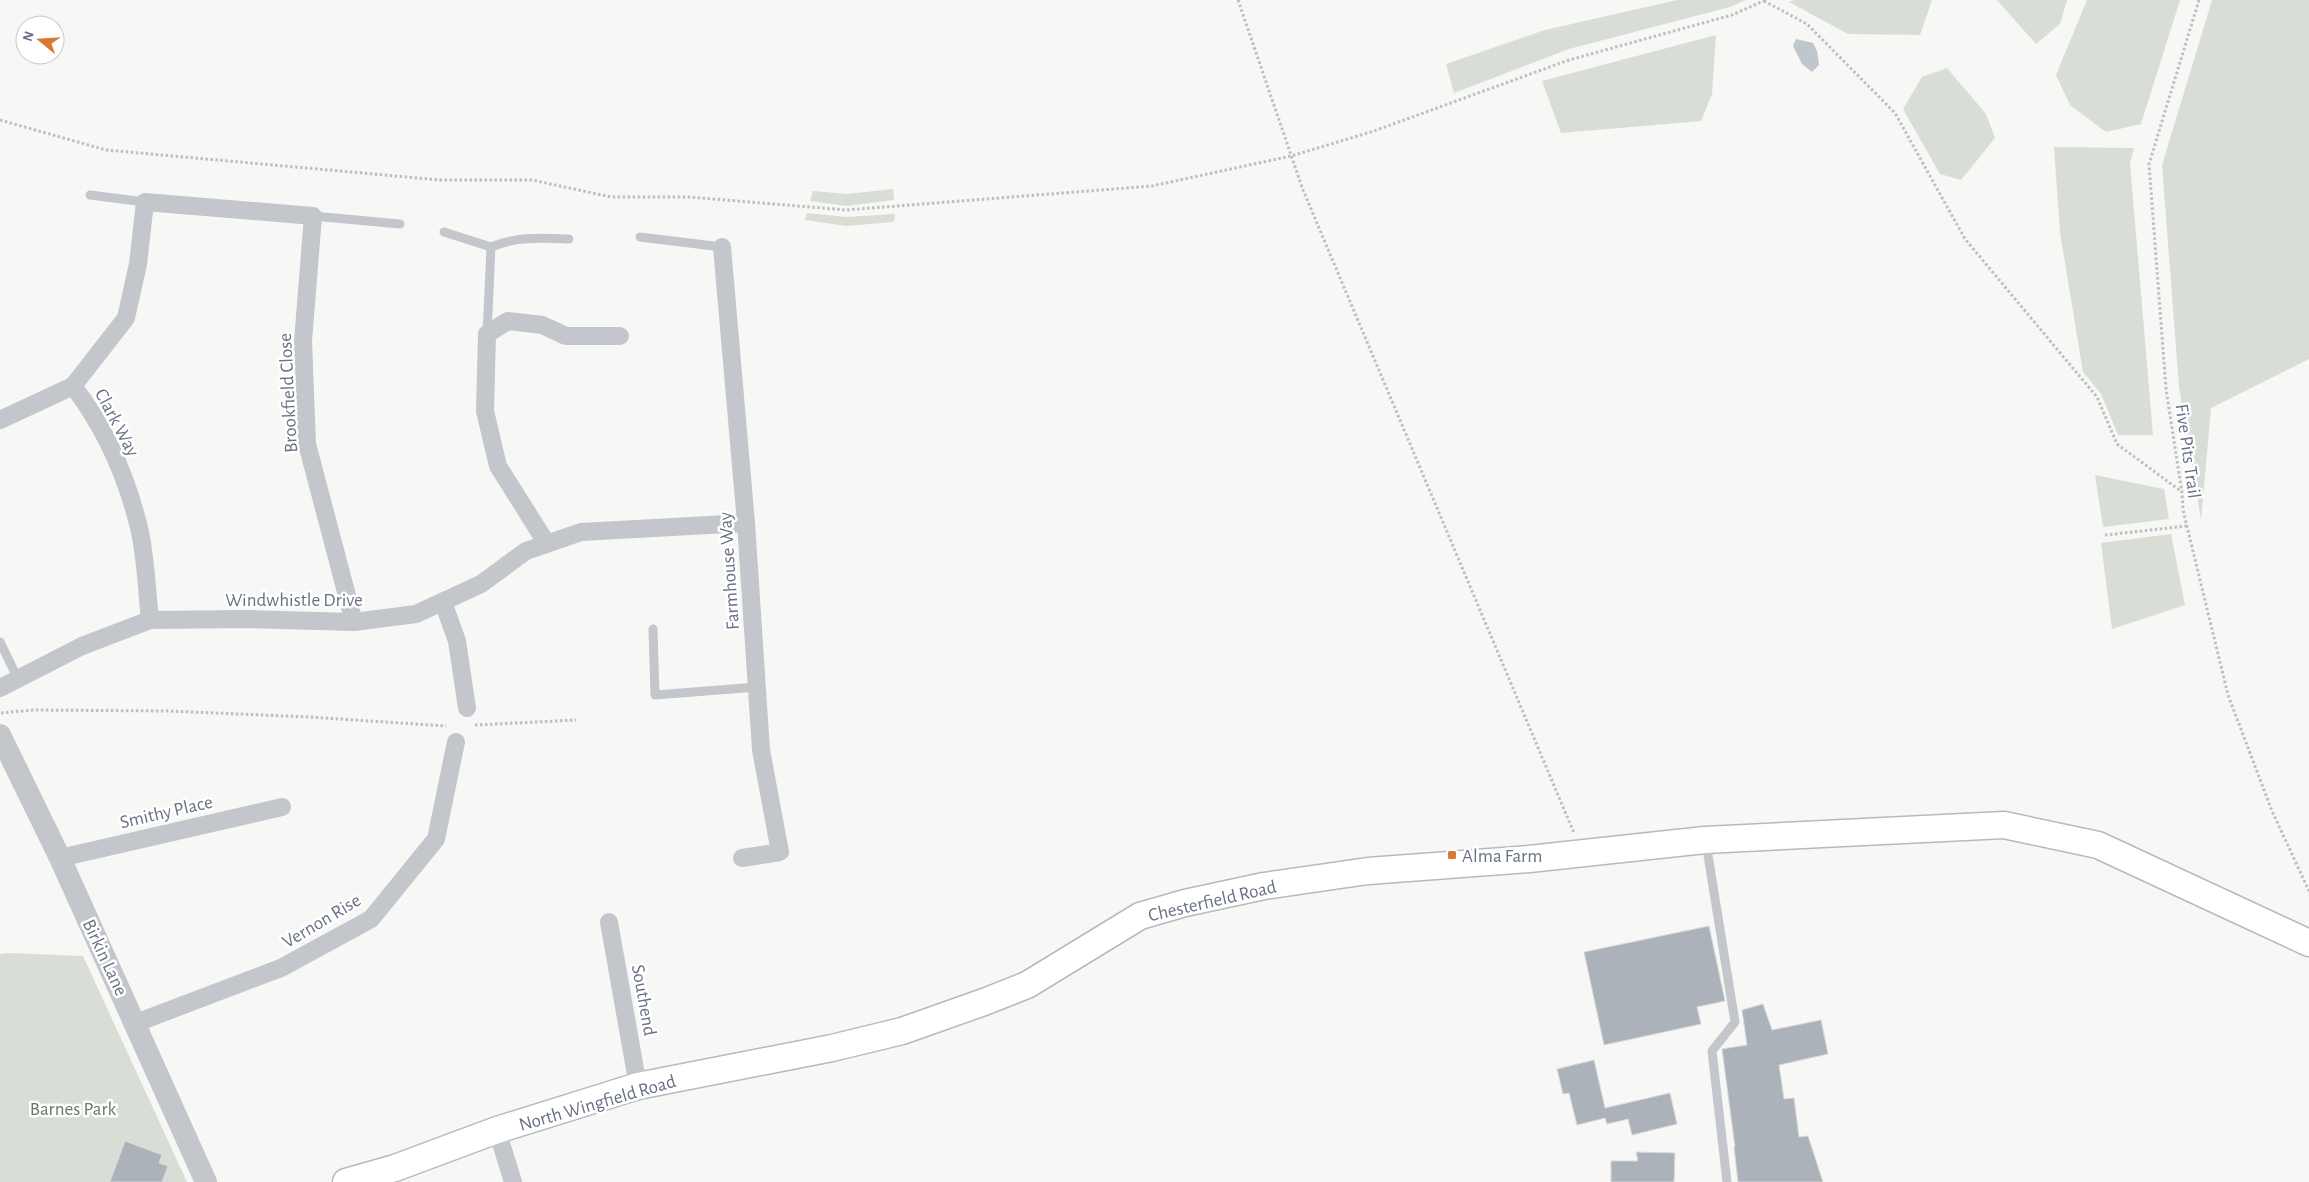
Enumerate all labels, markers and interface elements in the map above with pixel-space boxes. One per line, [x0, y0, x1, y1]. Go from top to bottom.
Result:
north arrow [15, 15, 65, 65]
text: N [20, 29, 37, 43]
street label: Brookfield Close [276, 332, 301, 453]
street label: Clark Way [91, 386, 142, 460]
street label: Five Pits Trail [2171, 403, 2204, 500]
street label: Farmhouse Way [716, 511, 743, 630]
street label: Windwhistle Drive [225, 591, 363, 610]
street label: Smithy Place [118, 793, 215, 832]
place label: Alma Farm [1462, 847, 1542, 866]
marker: Alma Farm [1446, 849, 1458, 861]
street label: Chesterfield Road [1146, 877, 1278, 925]
street label: Vernon Rise [279, 891, 364, 952]
street label: Birkin Lane [79, 916, 131, 999]
street label: Southend [628, 963, 659, 1037]
street label: North Wingfield Road [517, 1072, 678, 1135]
park label: Barnes Park [30, 1100, 117, 1119]

